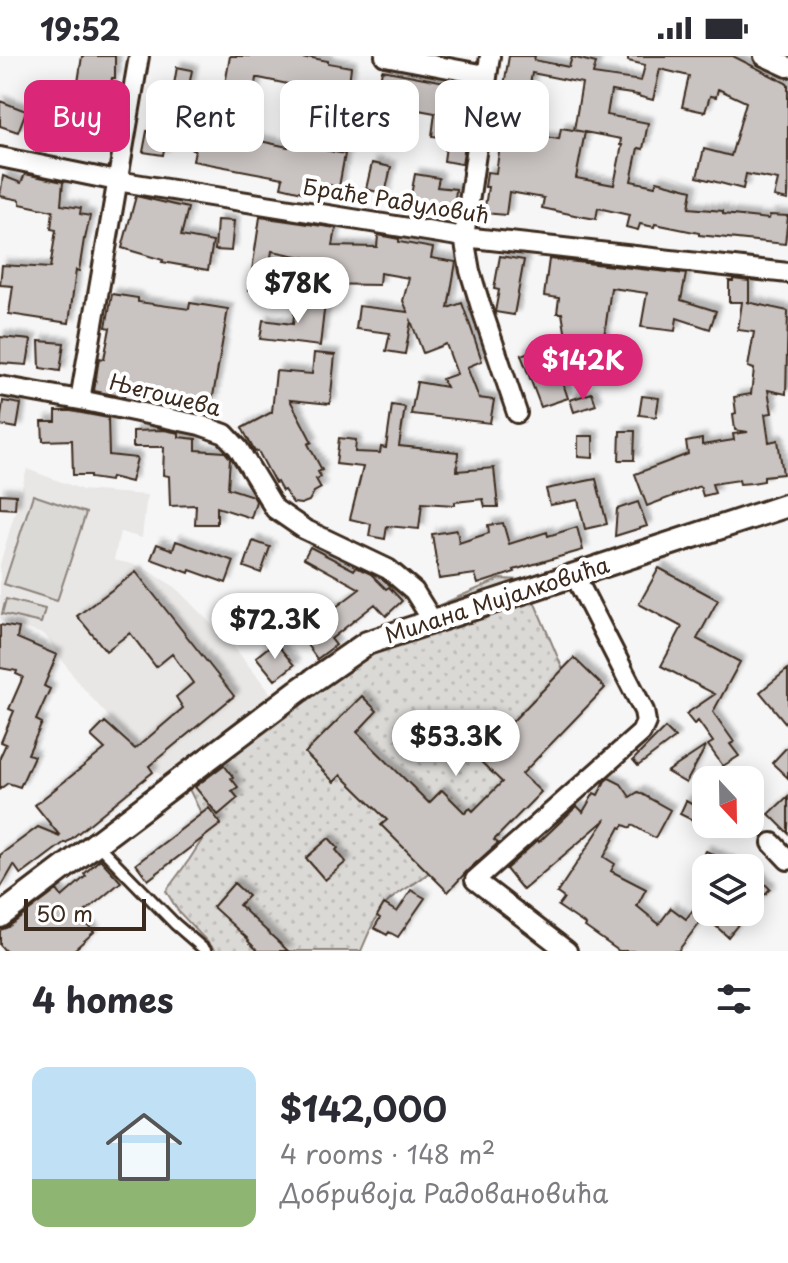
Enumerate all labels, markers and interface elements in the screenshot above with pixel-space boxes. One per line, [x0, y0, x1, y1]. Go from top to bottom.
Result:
text: 19:52 [40, 6, 120, 51]
chip: Buy [24, 80, 130, 152]
chip: Rent [146, 80, 264, 152]
chip: Filters [280, 80, 419, 152]
chip: New [435, 80, 549, 152]
street label: Браће Радуловић [301, 169, 492, 231]
pin: $78K [251, 257, 345, 325]
text: $78K [264, 263, 332, 302]
pin: $142K [527, 334, 639, 402]
text: $142K [542, 340, 624, 379]
street label: Његошева [106, 364, 225, 423]
street label: Милана Мијалковића [380, 547, 613, 650]
pin: $72.3K [210, 593, 340, 661]
text: $72.3K [229, 599, 321, 638]
pin: $53.3K [391, 710, 521, 778]
text: $53.3K [410, 716, 502, 755]
north arrow [692, 766, 764, 838]
map controls [692, 766, 764, 926]
button: layers [692, 854, 764, 926]
scale bar [24, 895, 146, 931]
text: 50 m [36, 896, 93, 929]
text: 4 homes [32, 973, 174, 1025]
icon: filters [712, 977, 756, 1021]
text: $142,000 [280, 1082, 447, 1134]
icon: home [96, 1099, 192, 1195]
text: 4 rooms · 148 m² [280, 1134, 495, 1173]
text: Добривоја Радовановића [280, 1173, 608, 1212]

